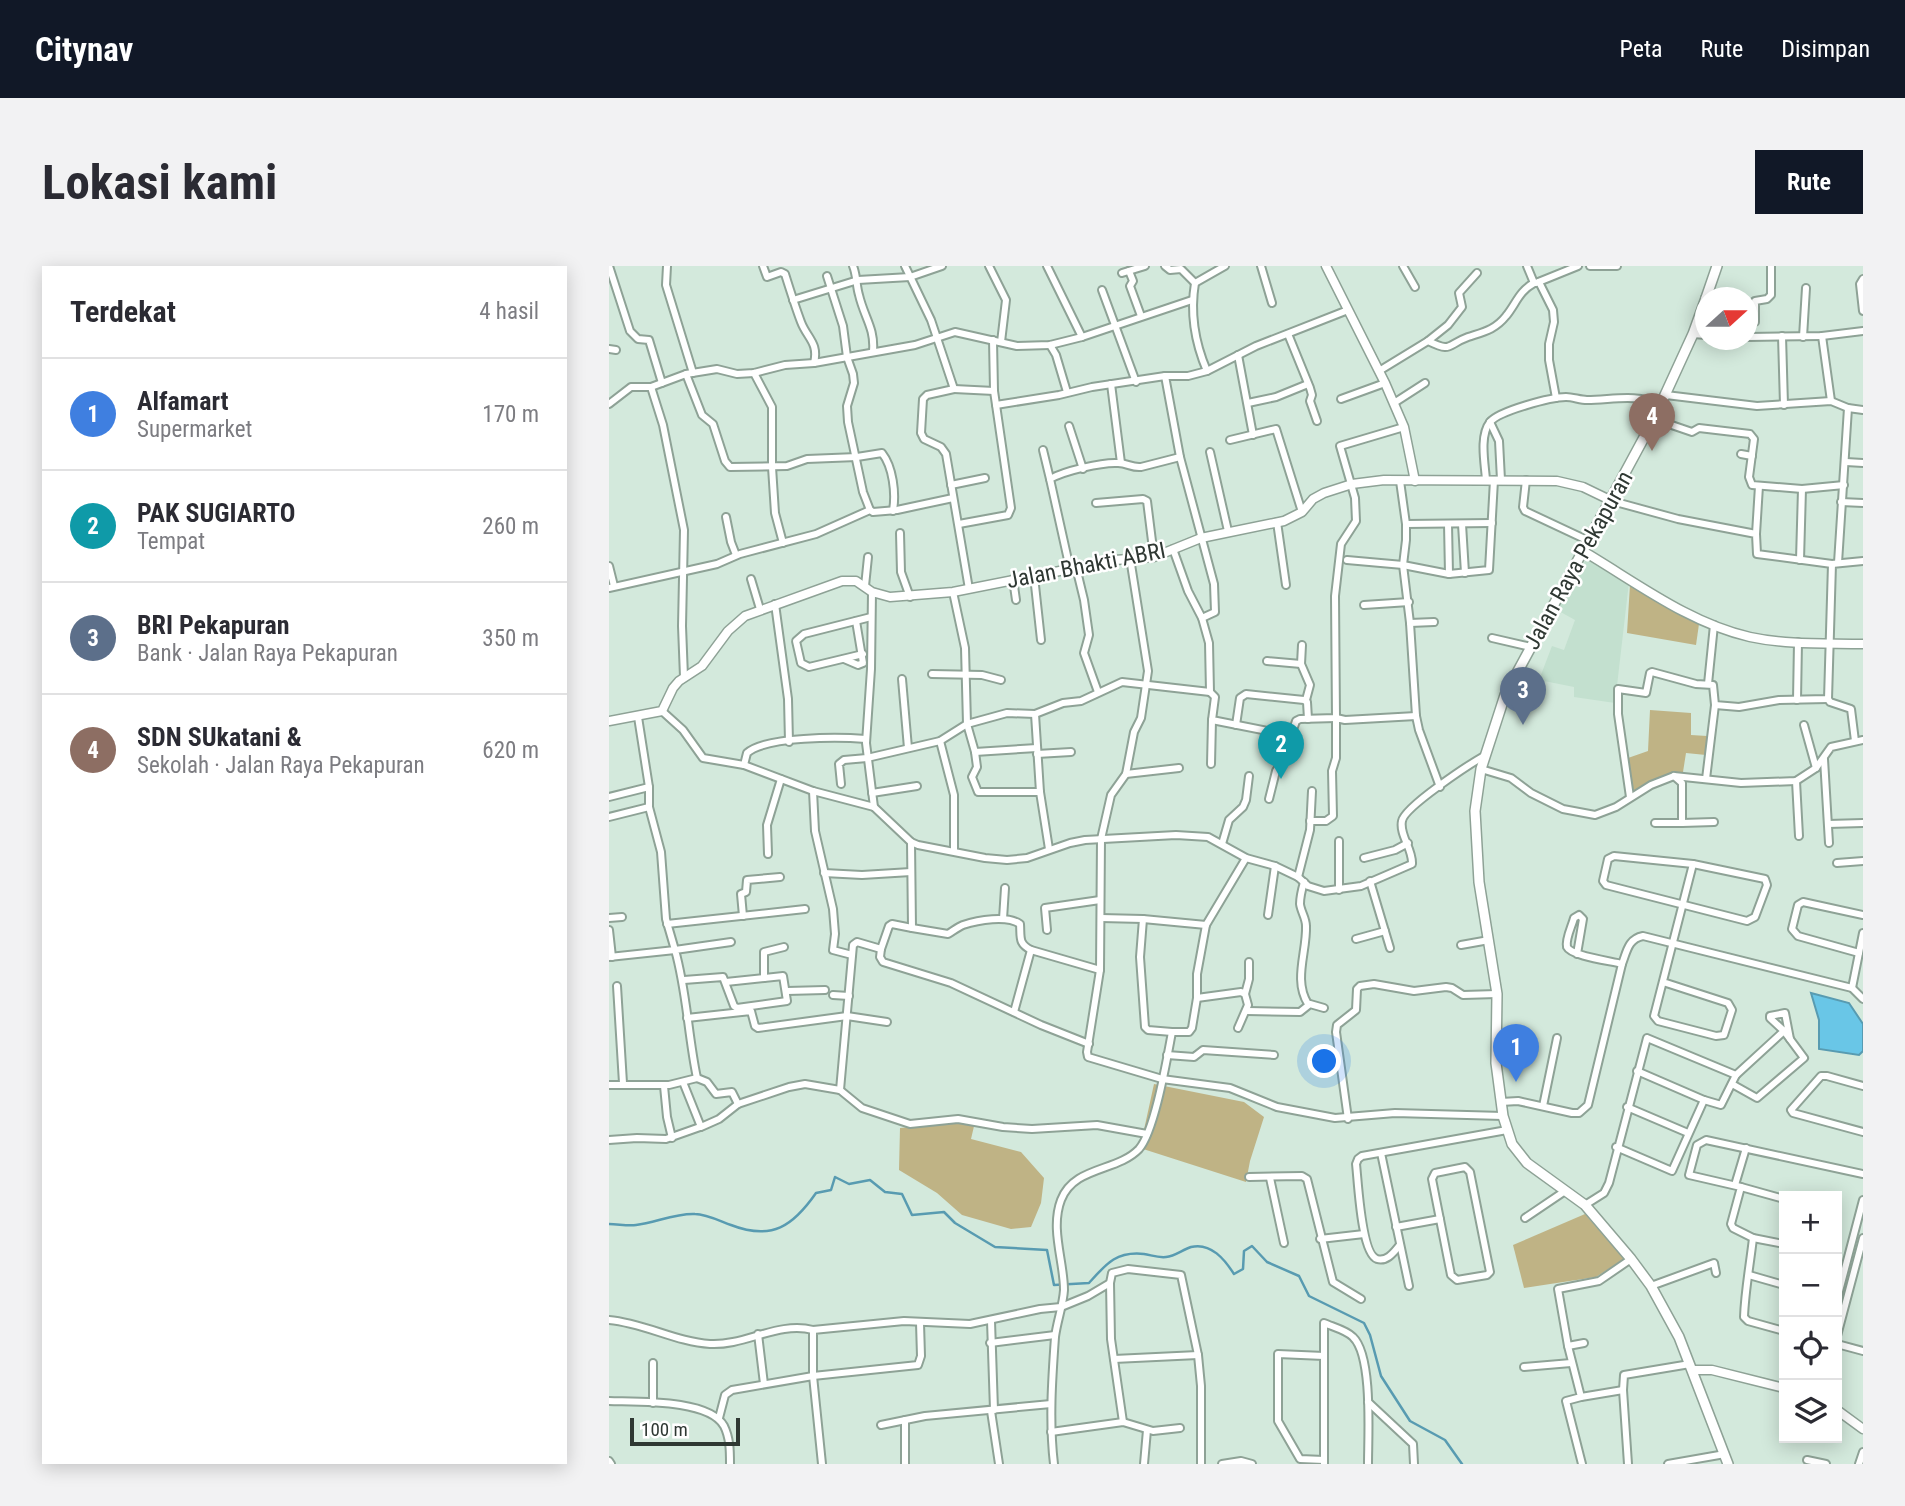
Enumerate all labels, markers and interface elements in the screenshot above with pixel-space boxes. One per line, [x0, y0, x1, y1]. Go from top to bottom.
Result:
text: Citynav [35, 30, 133, 69]
text: Peta [1620, 35, 1663, 63]
text: Rute [1701, 35, 1743, 63]
text: Disimpan [1781, 35, 1870, 63]
button: Rute [1755, 150, 1863, 214]
text: Lokasi kami [42, 154, 277, 211]
north arrow [1695, 287, 1758, 350]
text: Terdekat [70, 294, 176, 329]
text: 4 hasil [479, 298, 539, 325]
text: Alfamart [137, 386, 229, 416]
pin: 4 [1629, 393, 1675, 451]
text: 1 [87, 401, 99, 428]
text: 170 m [482, 401, 539, 428]
text: Supermarket [137, 416, 252, 443]
street label: Jalan Raya Pekapuran [1518, 466, 1639, 654]
text: PAK SUGIARTO [137, 498, 295, 528]
text: 2 [87, 513, 99, 540]
text: 260 m [482, 513, 539, 540]
text: Tempat [137, 528, 205, 555]
street label: Jalan Bhakti ABRI [1004, 537, 1168, 594]
text: BRI Pekapuran [137, 610, 290, 640]
text: 3 [87, 625, 99, 652]
text: 350 m [482, 625, 539, 652]
text: Bank · Jalan Raya Pekapuran [137, 640, 398, 667]
pin: 3 [1500, 667, 1546, 725]
pin: 2 [1258, 721, 1304, 779]
text: SDN SUkatani & [137, 722, 302, 752]
text: 4 [87, 737, 99, 764]
text: 620 m [482, 737, 539, 764]
text: Sekolah · Jalan Raya Pekapuran [137, 752, 425, 779]
pin: 1 [1493, 1024, 1539, 1082]
your location [1307, 1044, 1341, 1078]
map controls [1779, 1191, 1842, 1443]
button: + [1779, 1191, 1842, 1254]
button: − [1779, 1254, 1842, 1317]
button: locate [1779, 1317, 1842, 1380]
button: layers [1779, 1380, 1842, 1443]
scale bar [630, 1415, 740, 1447]
text: 100 m [641, 1418, 688, 1441]

